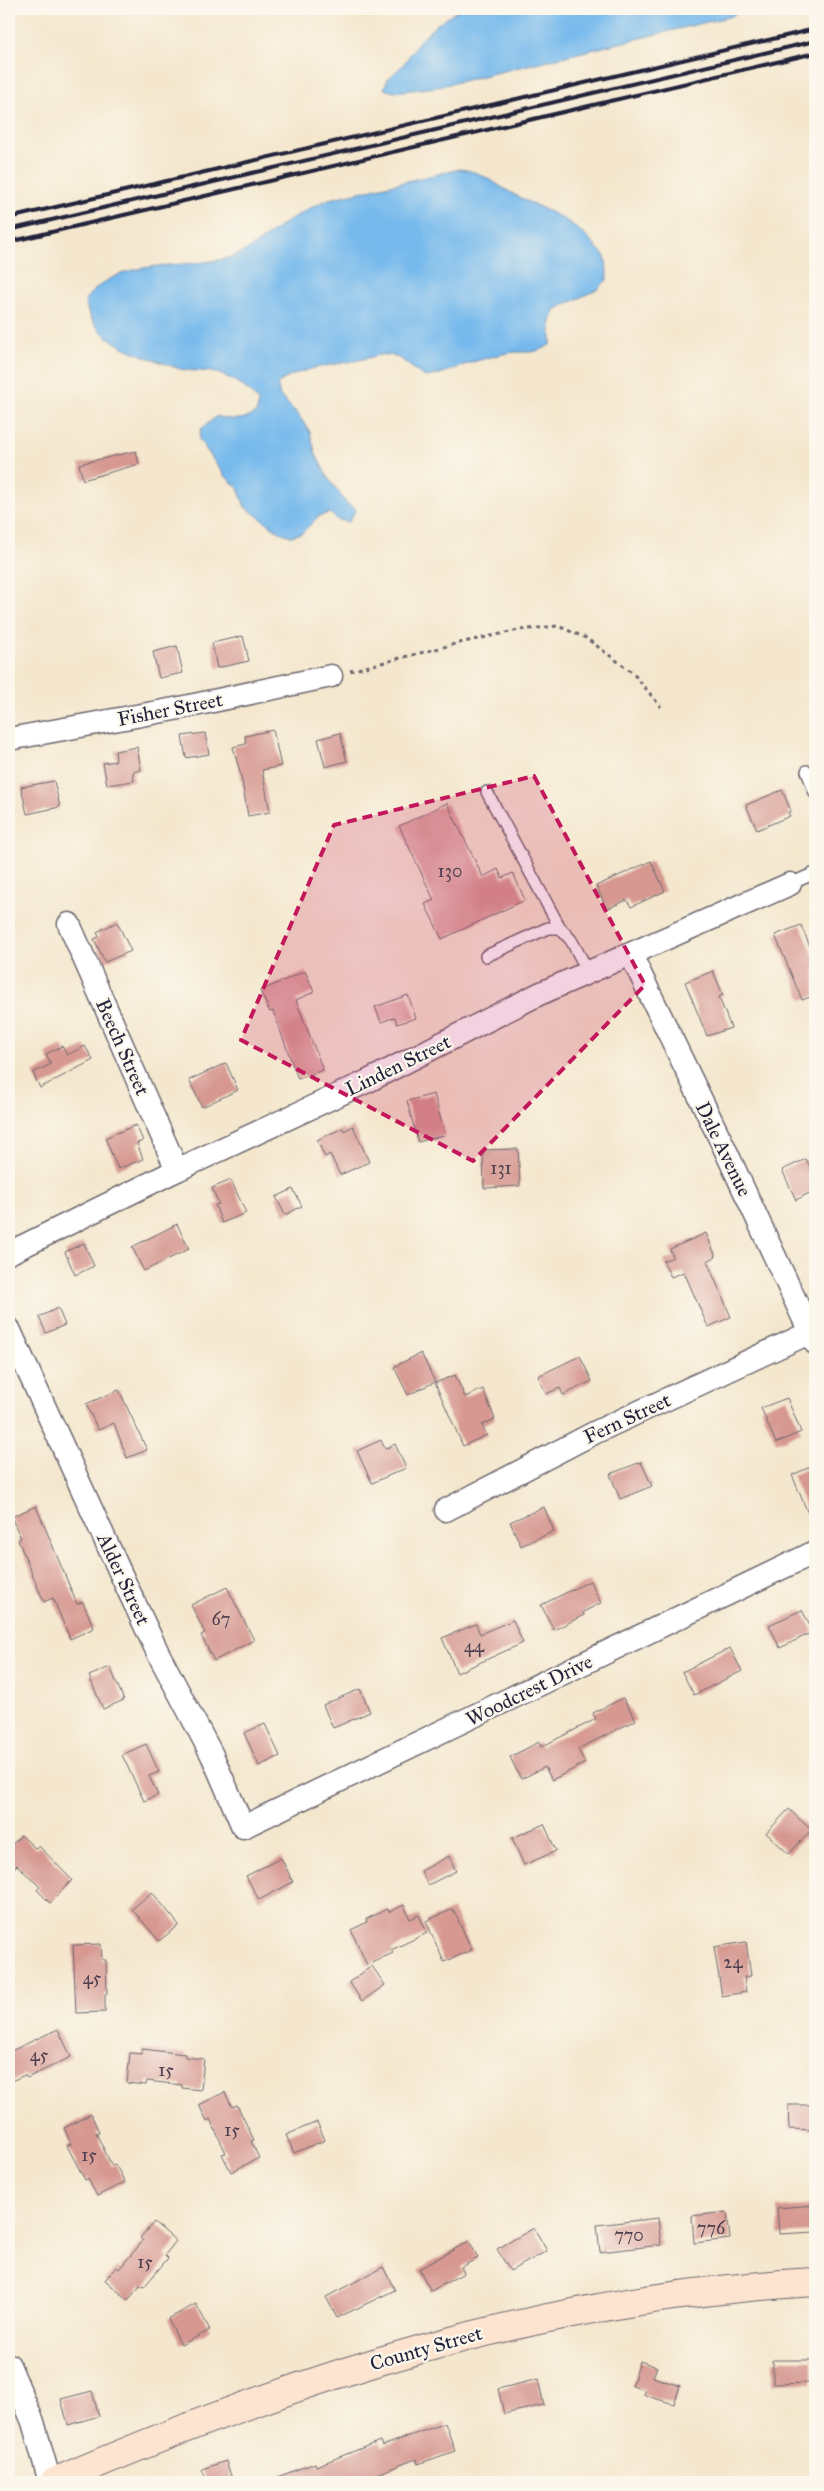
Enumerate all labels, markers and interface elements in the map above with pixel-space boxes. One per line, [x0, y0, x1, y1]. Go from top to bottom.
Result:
street label: Fisher Street [115, 687, 225, 731]
house number: 130 [438, 860, 462, 882]
street label: Beech Street [91, 995, 155, 1099]
street label: Linden Street [341, 1029, 455, 1101]
street label: Dale Avenue [691, 1098, 757, 1200]
house number: 131 [490, 1157, 512, 1179]
street label: Fern Street [580, 1387, 674, 1449]
street label: Alder Street [92, 1528, 156, 1629]
house number: 67 [212, 1608, 230, 1630]
house number: 44 [464, 1635, 485, 1657]
street label: Woodcrest Drive [462, 1649, 596, 1731]
house number: 24 [724, 1951, 743, 1973]
house number: 45 [83, 1967, 102, 1989]
house number: 45 [30, 2044, 49, 2066]
house number: 15 [158, 2059, 174, 2081]
house number: 15 [224, 2119, 240, 2141]
house number: 15 [81, 2144, 97, 2166]
house number: 776 [697, 2217, 726, 2239]
house number: 770 [614, 2224, 644, 2246]
house number: 15 [137, 2251, 153, 2273]
street label: County Street [367, 2321, 485, 2375]

